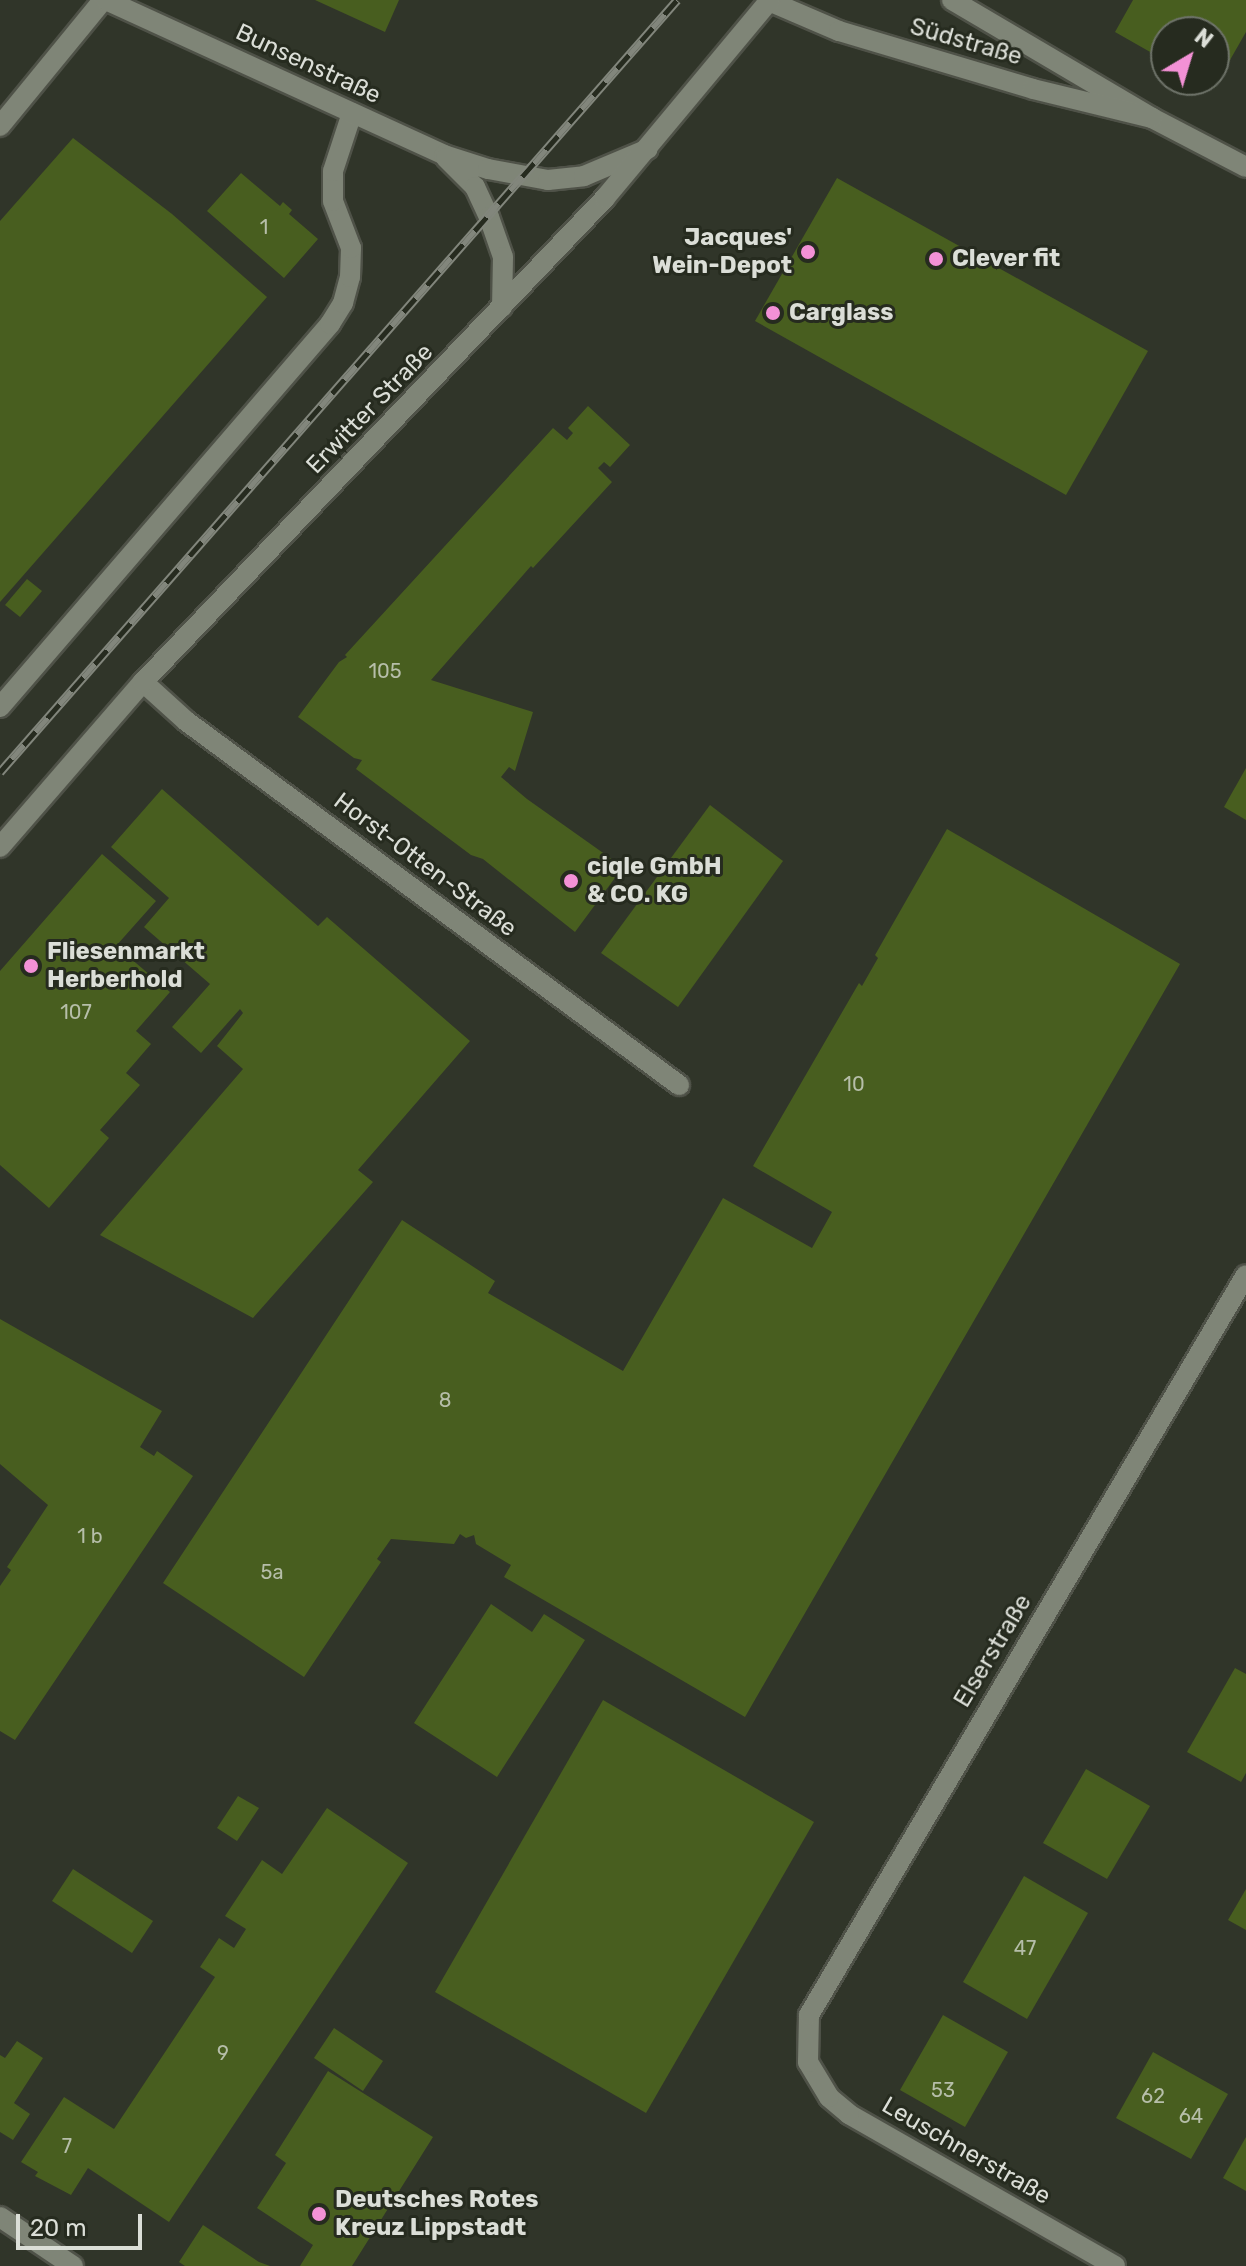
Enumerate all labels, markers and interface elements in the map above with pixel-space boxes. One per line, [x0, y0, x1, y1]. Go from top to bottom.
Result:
street label: Südstraße [907, 12, 1025, 72]
north arrow [1150, 16, 1230, 96]
street label: Bunsenstraße [231, 18, 385, 110]
text: N [1189, 23, 1218, 54]
house number: 1 [260, 215, 268, 239]
place label: Jacques' Wein-Depot [652, 224, 792, 280]
marker: Jacques' Wein-Depot [799, 243, 817, 261]
place label: Clever fit [952, 245, 1061, 273]
marker: Clever fit [927, 250, 945, 268]
place label: Carglass [789, 299, 894, 327]
marker: Carglass [764, 304, 782, 322]
street label: Erwitter Straße [301, 338, 439, 480]
house number: 105 [368, 659, 402, 683]
street label: Horst-Otten-Straße [328, 787, 522, 943]
place label: ciqle GmbH & CO. KG [587, 853, 722, 909]
marker: ciqle GmbH & CO. KG [562, 872, 580, 890]
place label: Fliesenmarkt Herberhold [47, 938, 205, 994]
marker: Fliesenmarkt Herberhold [22, 957, 40, 975]
house number: 107 [60, 1000, 92, 1024]
house number: 10 [843, 1072, 865, 1096]
house number: 8 [439, 1388, 451, 1412]
house number: 1 b [77, 1524, 103, 1548]
house number: 5a [261, 1560, 283, 1584]
street label: Elserstraße [948, 1589, 1038, 1713]
house number: 47 [1014, 1936, 1036, 1960]
house number: 9 [217, 2041, 229, 2065]
house number: 53 [931, 2078, 955, 2102]
house number: 62 [1141, 2084, 1165, 2108]
street label: Leuschnerstraße [877, 2091, 1055, 2211]
house number: 64 [1179, 2104, 1203, 2128]
house number: 7 [62, 2134, 72, 2158]
place label: Deutsches Rotes Kreuz Lippstadt [335, 2186, 538, 2242]
scale bar [20, 2198, 146, 2248]
marker: Deutsches Rotes Kreuz Lippstadt [310, 2205, 328, 2223]
text: 20 m [30, 2214, 87, 2242]

